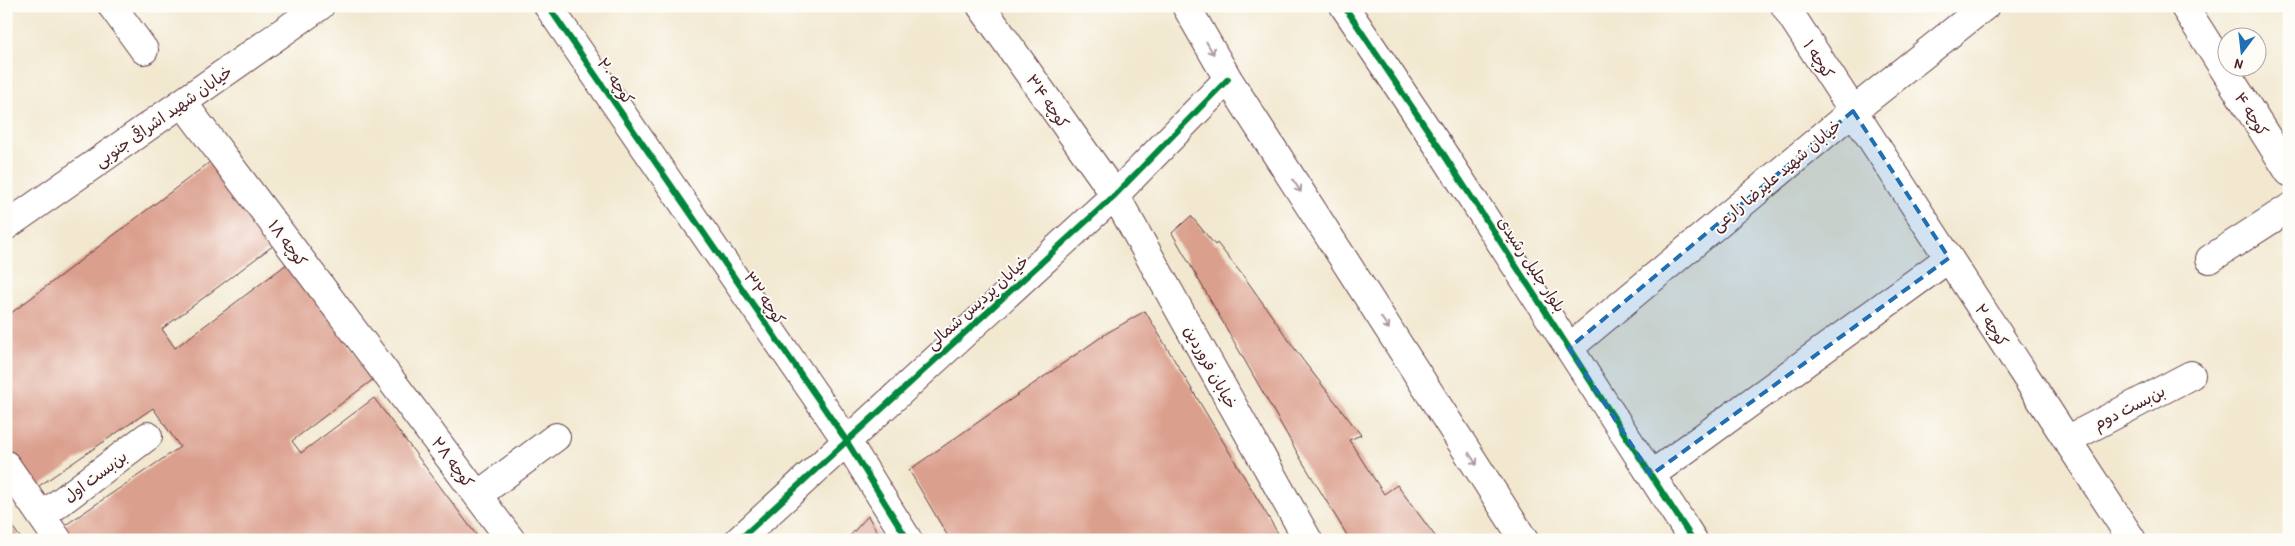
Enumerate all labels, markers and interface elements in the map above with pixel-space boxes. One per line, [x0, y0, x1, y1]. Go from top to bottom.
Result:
north arrow [2218, 28, 2268, 78]
street label: کوچه ۱ [1798, 35, 1840, 83]
one-way arrow [1205, 41, 1215, 56]
street label: کوچه ۲۰ [592, 53, 640, 109]
text: N [2232, 55, 2245, 75]
street label: خیابان شهید اشراقی جنوبی [90, 60, 236, 172]
street label: کوچه ۳۴ [1021, 70, 1075, 133]
street label: کوچه ۴ [2230, 88, 2274, 140]
street label: خیابان شهید علیرضا زارعی [1706, 114, 1846, 236]
one-way arrow [1291, 179, 1302, 193]
street label: بلوار جلیل رشیدی [1493, 212, 1571, 316]
street label: کوچه ۱۸ [263, 215, 313, 271]
street label: خیابان پردیس شمالی [921, 250, 1033, 354]
street label: کوچه ۳۲ [739, 267, 791, 329]
street label: کوچه ۲ [1970, 299, 2014, 351]
one-way arrow [1380, 315, 1390, 329]
street label: خیابان فروردین [1179, 321, 1243, 413]
street label: بن‌بست دوم [2089, 380, 2170, 436]
street label: کوچه ۲۸ [427, 432, 479, 492]
street label: بن‌بست اول [59, 445, 131, 507]
one-way arrow [1468, 452, 1478, 466]

